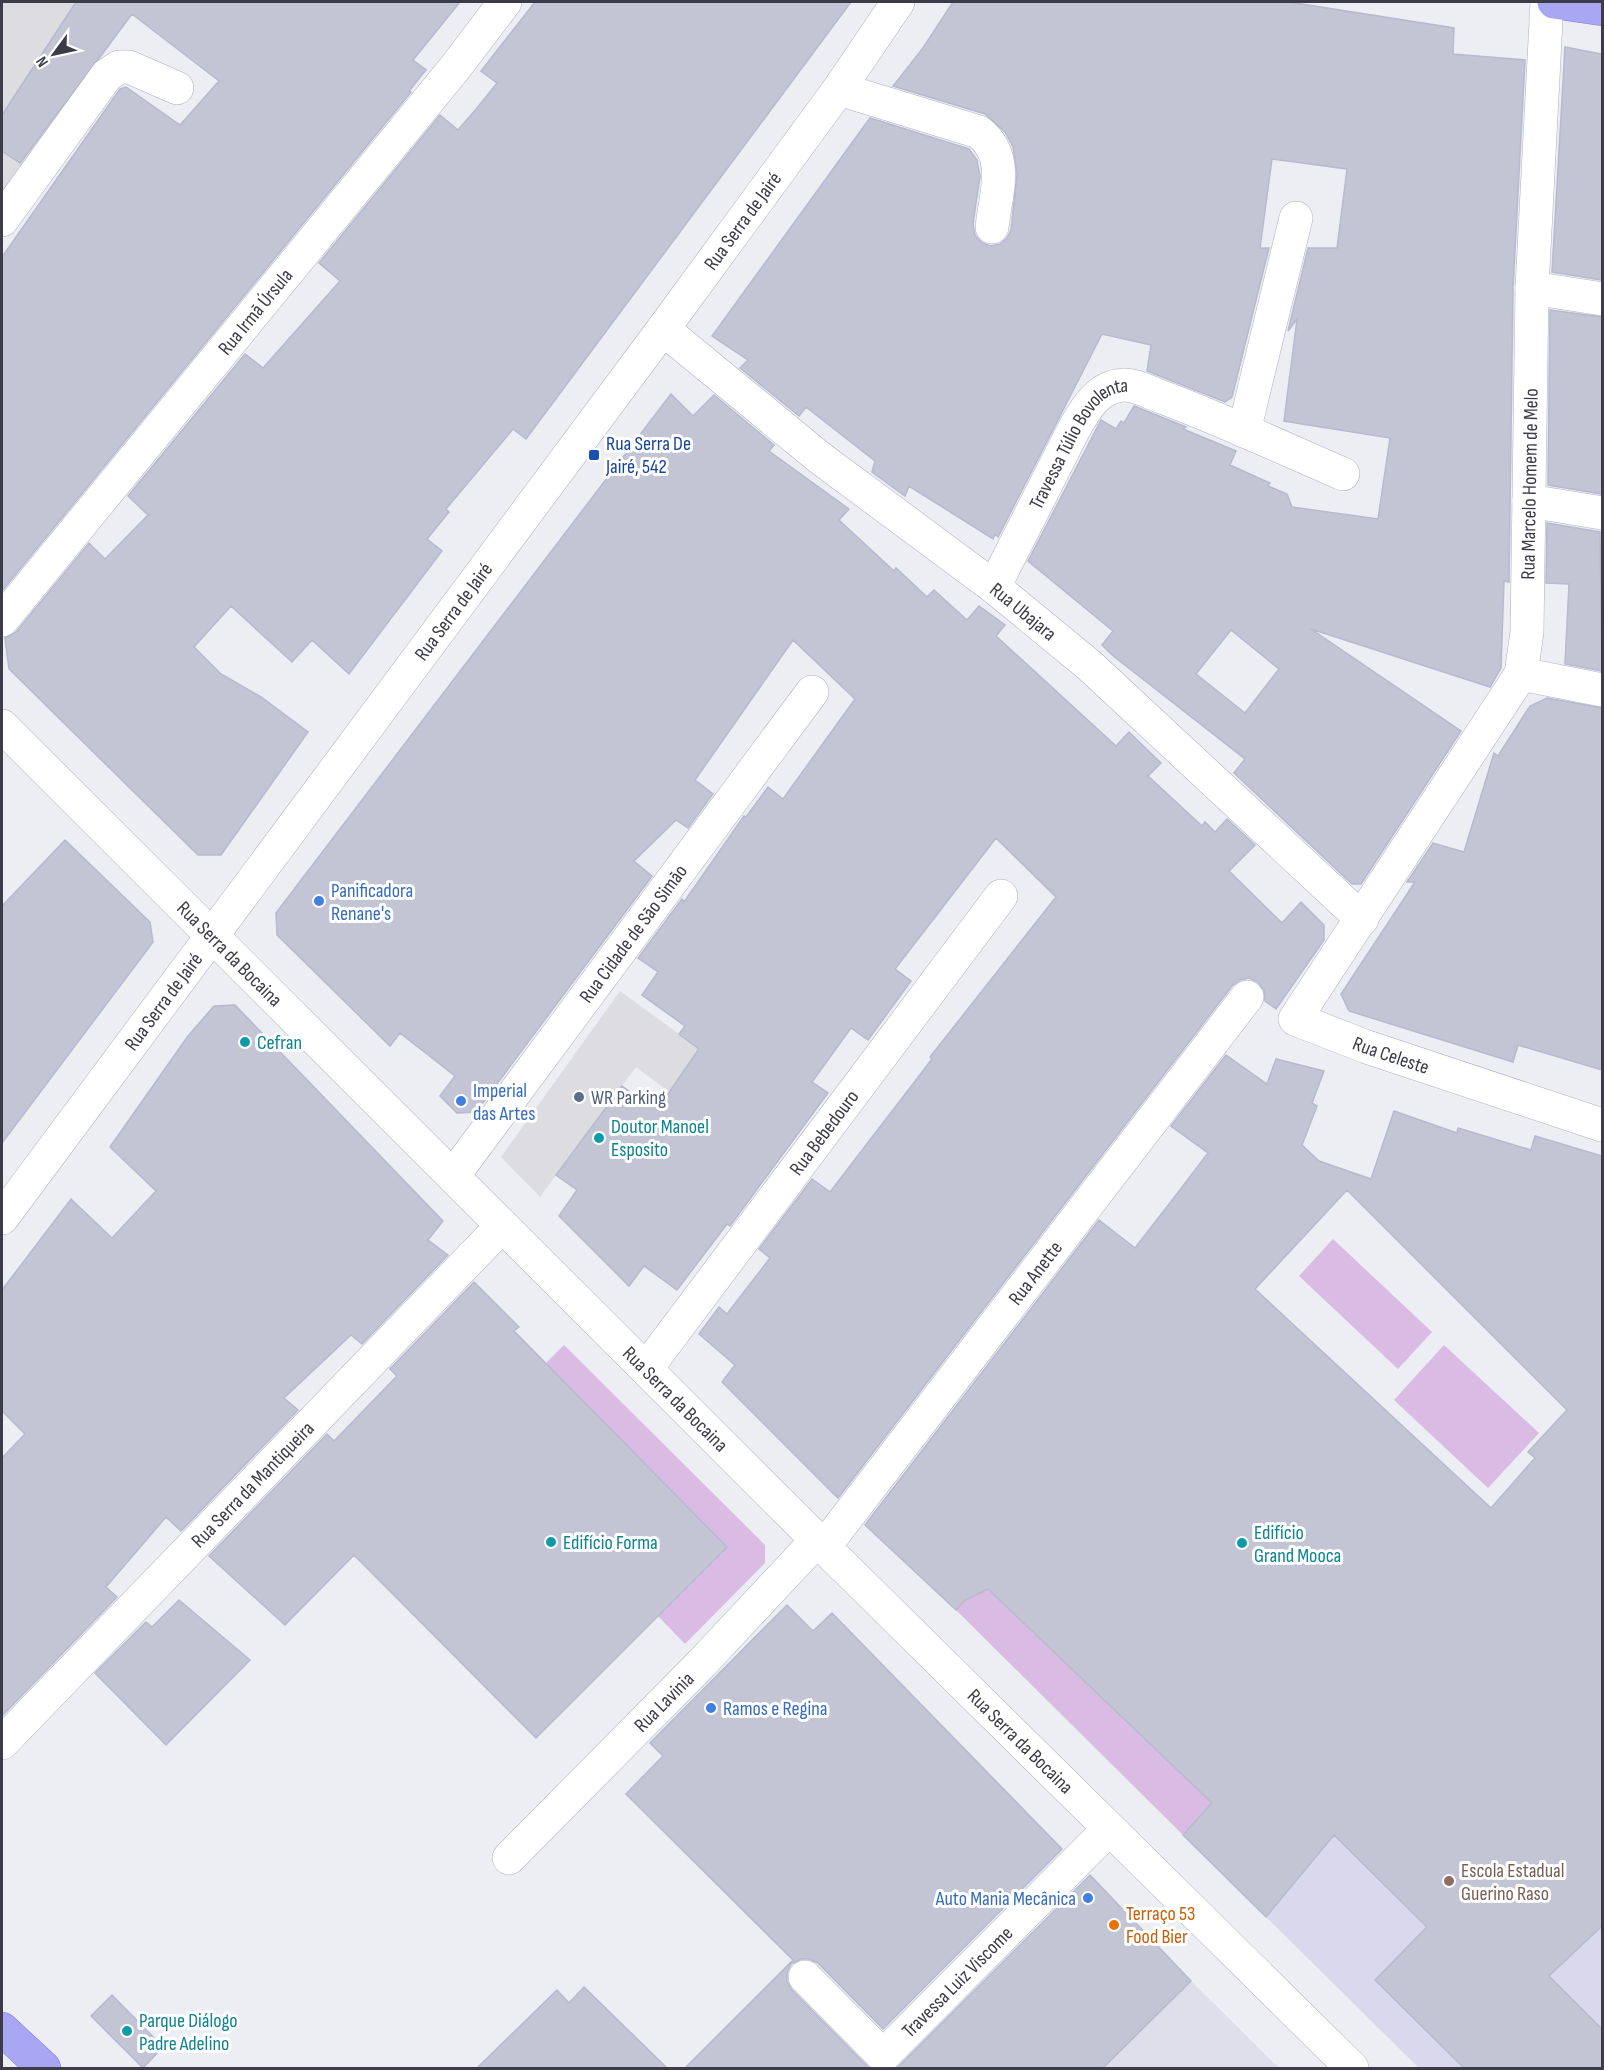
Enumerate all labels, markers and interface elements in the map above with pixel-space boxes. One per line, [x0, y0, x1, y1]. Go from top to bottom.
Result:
north arrow [24, 24, 84, 84]
text: N [32, 53, 53, 70]
street label: Rua Serra de Jairé [699, 168, 787, 275]
street label: Rua Irmã Úrsula [213, 264, 298, 360]
street label: Travessa Túlio Bovolenta [1024, 374, 1128, 513]
street label: Rua Marcelo Homem de Melo [1516, 388, 1544, 580]
place label: Rua Serra De Jairé, 542 [605, 432, 691, 479]
marker: Rua Serra De Jairé, 542 [587, 448, 601, 462]
street label: Rua Serra de Jairé [410, 558, 498, 666]
street label: Rua Ubajara [985, 578, 1061, 646]
street label: Rua Cidade de São Simão [575, 860, 693, 1008]
place label: Panificadora Renane's [331, 879, 413, 926]
marker: Panificadora Renane's [312, 894, 326, 908]
street label: Rua Serra da Bocaina [171, 897, 287, 1012]
street label: Rua Serra de Jairé [120, 948, 208, 1056]
place label: Cefran [257, 1031, 302, 1055]
street label: Rua Celeste [1349, 1032, 1432, 1080]
marker: Cefran [238, 1035, 252, 1049]
place label: Imperial das Artes [473, 1079, 535, 1126]
street label: Rua Bebedouro [785, 1085, 864, 1180]
place label: WR Parking [591, 1086, 666, 1110]
marker: WR Parking [572, 1090, 586, 1104]
marker: Imperial das Artes [454, 1094, 468, 1108]
place label: Doutor Manoel Esposito [611, 1115, 709, 1162]
marker: Doutor Manoel Esposito [592, 1131, 606, 1145]
street label: Rua Anette [1004, 1237, 1068, 1310]
street label: Rua Serra da Bocaina [617, 1342, 733, 1457]
street label: Rua Serra da Mantiqueira [187, 1417, 319, 1553]
place label: Edifício Grand Mooca [1254, 1521, 1341, 1568]
place label: Edifício Forma [563, 1531, 658, 1555]
marker: Edifício Forma [544, 1535, 558, 1549]
marker: Edifício Grand Mooca [1235, 1536, 1249, 1550]
street label: Rua Lavinia [630, 1667, 699, 1737]
street label: Rua Serra da Bocaina [962, 1684, 1078, 1799]
place label: Ramos e Regina [723, 1697, 827, 1721]
marker: Ramos e Regina [704, 1701, 718, 1715]
place label: Escola Estadual Guerino Raso [1461, 1859, 1564, 1906]
marker: Escola Estadual Guerino Raso [1442, 1874, 1456, 1888]
place label: Auto Mania Mecânica [935, 1887, 1076, 1911]
marker: Auto Mania Mecânica [1081, 1891, 1095, 1905]
place label: Terraço 53 Food Bier [1126, 1902, 1196, 1949]
marker: Terraço 53 Food Bier [1107, 1918, 1121, 1932]
street label: Travessa Luiz Viscome [897, 1922, 1018, 2043]
place label: Parque Diálogo Padre Adelino [139, 2009, 238, 2056]
marker: Parque Diálogo Padre Adelino [120, 2024, 134, 2038]

